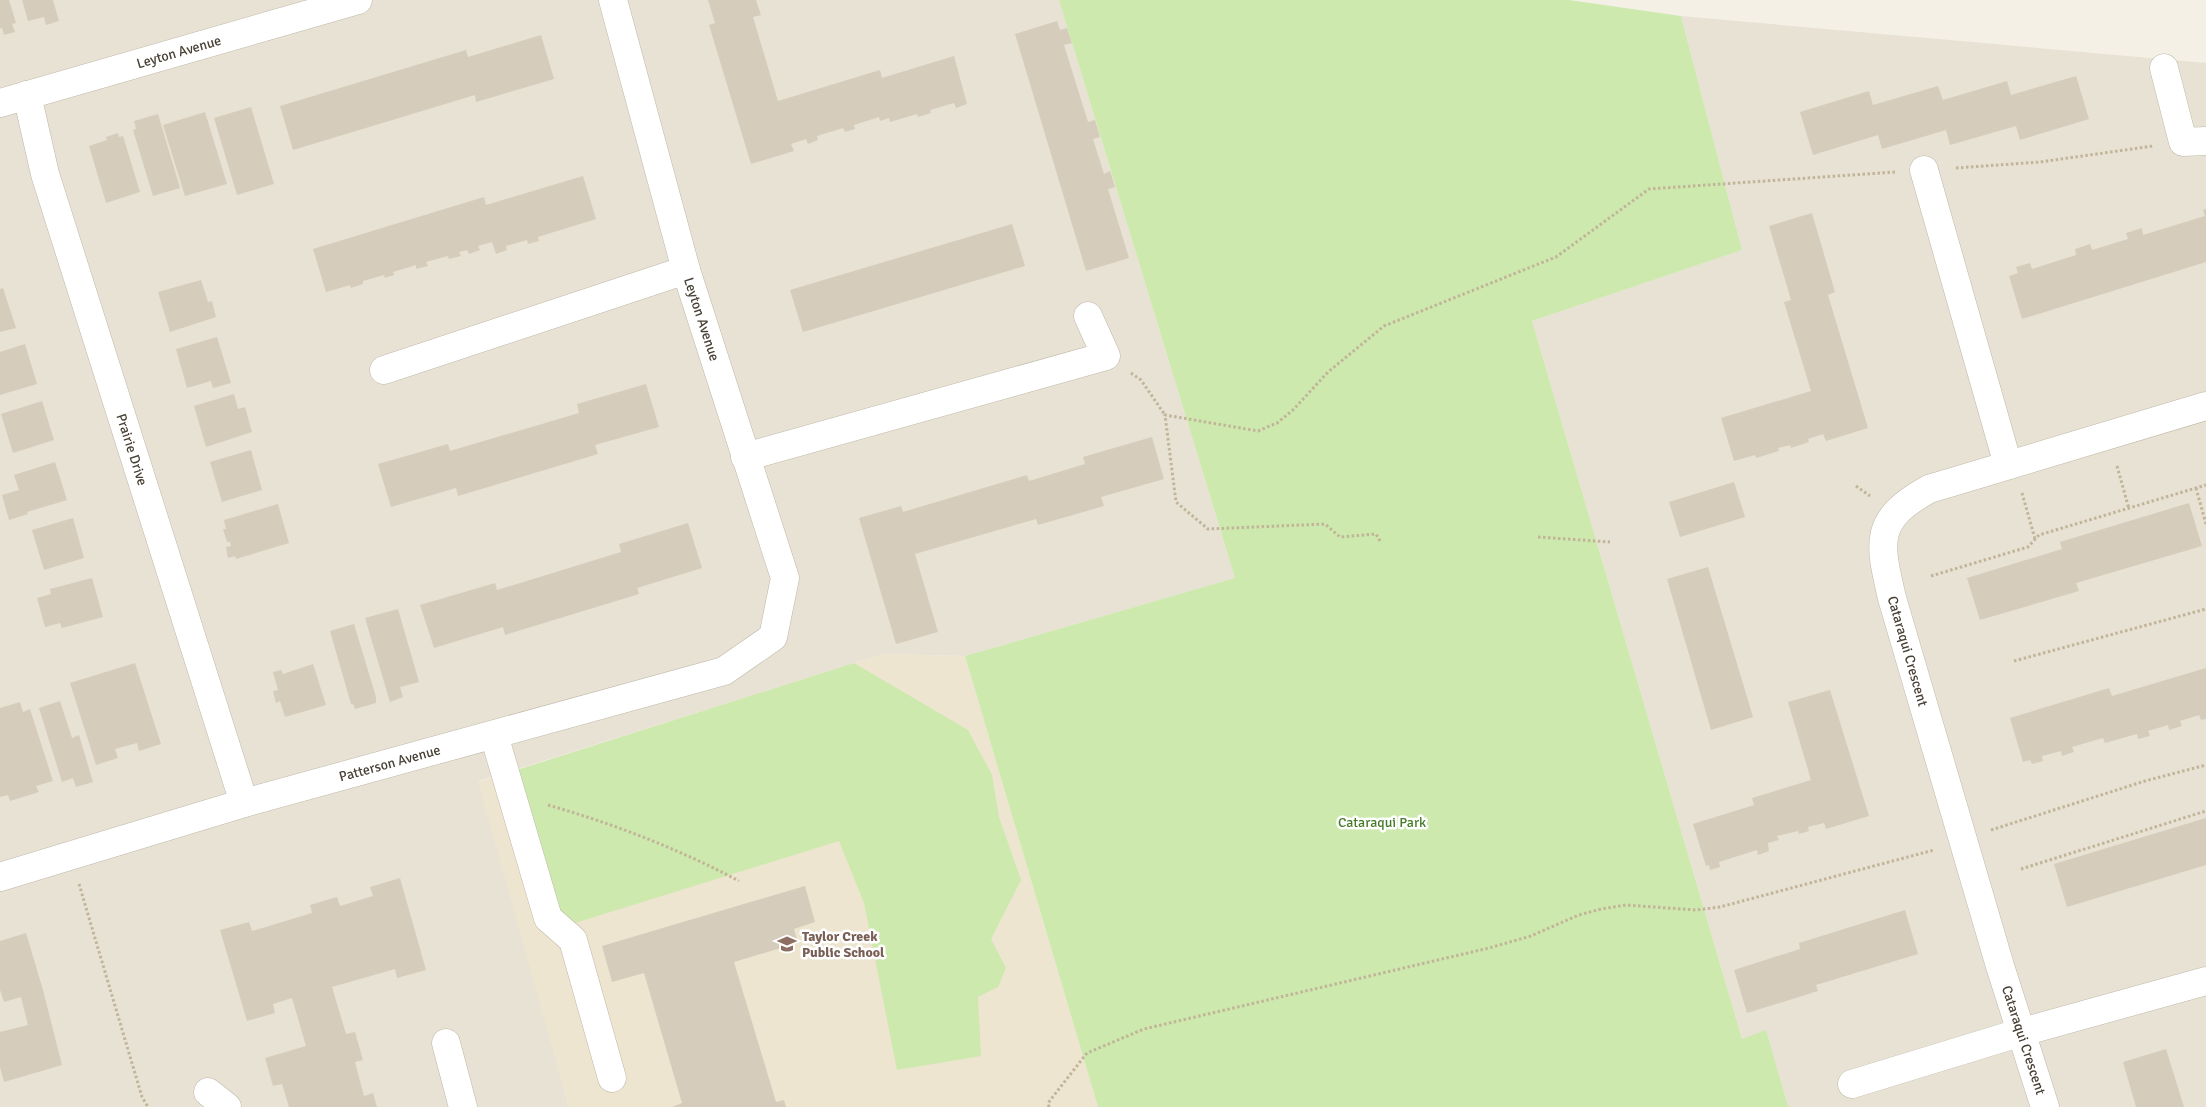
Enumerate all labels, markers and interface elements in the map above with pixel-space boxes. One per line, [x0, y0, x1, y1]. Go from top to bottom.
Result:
street label: Leyton Avenue [135, 32, 223, 72]
street label: Leyton Avenue [680, 275, 723, 363]
street label: Prairie Drive [112, 412, 151, 488]
street label: Cataraqui Crescent [1884, 594, 1931, 708]
street label: Patterson Avenue [337, 741, 442, 785]
park label: Cataraqui Park [1338, 814, 1426, 831]
place label: Taylor Creek Public School [802, 928, 885, 961]
school or university icon: Taylor Creek Public School [776, 933, 798, 955]
street label: Cataraqui Crescent [1998, 983, 2049, 1097]

